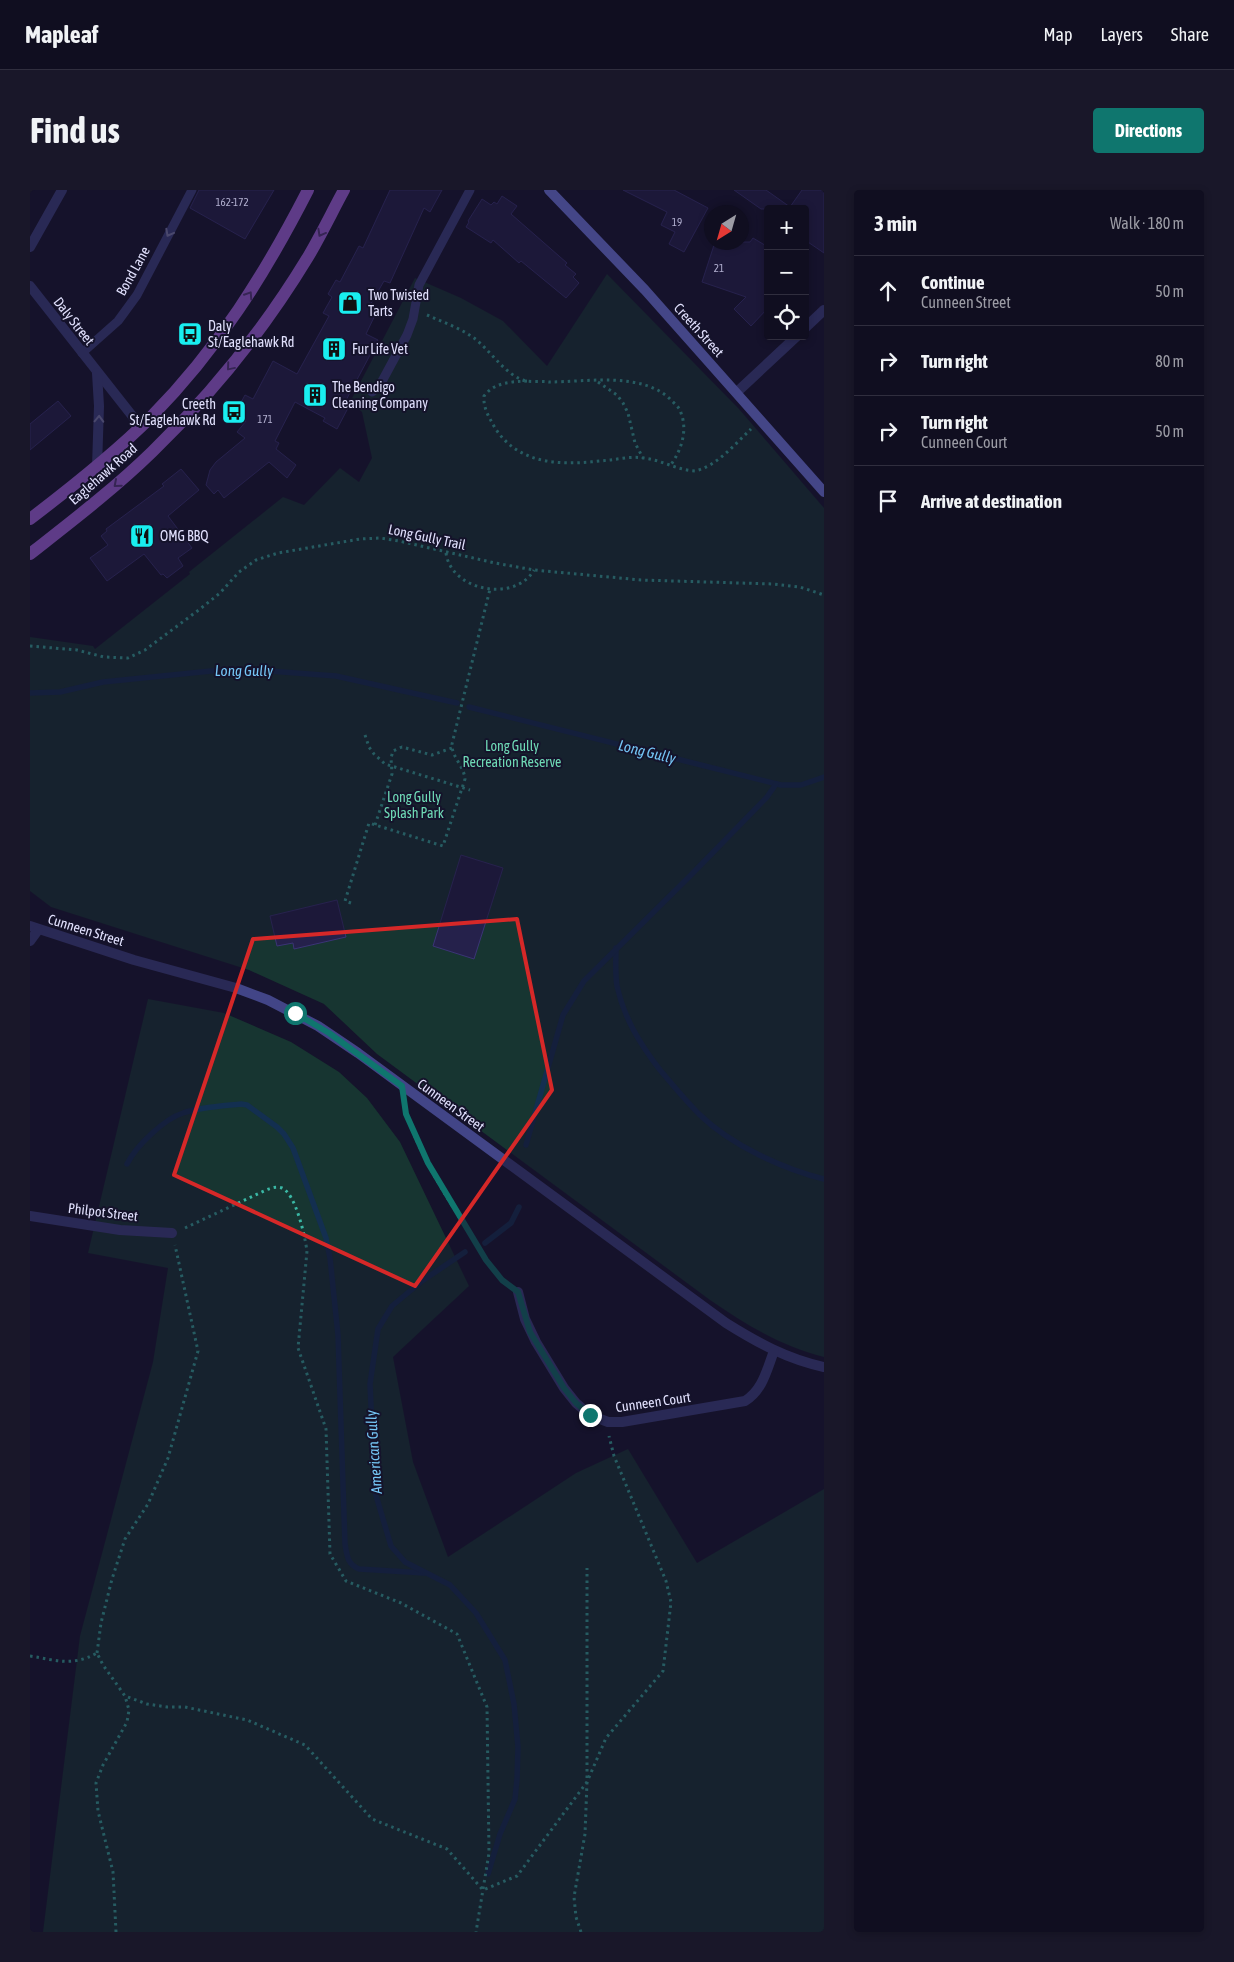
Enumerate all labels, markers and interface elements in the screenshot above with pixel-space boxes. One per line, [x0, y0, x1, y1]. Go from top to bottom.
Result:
text: Mapleaf [25, 21, 98, 48]
text: Map [1043, 24, 1072, 45]
text: Layers [1100, 24, 1143, 45]
text: Share [1171, 24, 1209, 45]
button: Directions [1093, 108, 1204, 153]
text: Find us [30, 110, 120, 150]
house number: 162-172 [215, 196, 249, 208]
north arrow [704, 205, 749, 250]
map controls [764, 205, 809, 340]
button: + [764, 205, 809, 250]
text: 3 min [874, 211, 917, 235]
text: Walk · 180 m [1110, 214, 1184, 232]
house number: 19 [672, 216, 682, 228]
one-way arrow [165, 228, 175, 237]
one-way arrow [318, 228, 328, 237]
street label: Bond Lane [113, 244, 153, 298]
button: − [764, 250, 809, 295]
house number: 21 [714, 262, 724, 274]
text: Continue [921, 271, 985, 293]
icon: ahead [874, 277, 902, 305]
text: 50 m [1155, 282, 1184, 300]
place label: Two Twisted Tarts [368, 287, 429, 319]
shop icon: Two Twisted Tarts [337, 290, 363, 316]
one-way arrow [243, 291, 252, 301]
text: Cunneen Street [921, 293, 1011, 311]
street label: Daly Street [50, 294, 98, 348]
button: locate [764, 295, 809, 340]
street label: Creeth Street [671, 300, 727, 360]
place label: Daly St/Eaglehawk Rd [208, 318, 294, 350]
bus stop icon: Daly St/Eaglehawk Rd [177, 321, 203, 347]
building icon: Fur Life Vet [321, 336, 347, 362]
place label: Fur Life Vet [352, 341, 408, 357]
icon: right [874, 347, 902, 375]
text: Turn right [921, 350, 988, 372]
text: 80 m [1155, 352, 1184, 370]
one-way arrow [226, 361, 235, 370]
place label: The Bendigo Cleaning Company [332, 379, 428, 411]
building icon: The Bendigo Cleaning Company [302, 382, 328, 408]
place label: Creeth St/Eaglehawk Rd [130, 396, 216, 428]
bus stop icon: Creeth St/Eaglehawk Rd [221, 399, 247, 425]
text: Turn right [921, 411, 988, 433]
house number: 171 [257, 413, 273, 425]
one-way arrow [94, 415, 104, 423]
icon: right [874, 417, 902, 445]
text: 50 m [1155, 422, 1184, 440]
text: Cunneen Court [921, 433, 1007, 451]
street label: Eaglehawk Road [66, 440, 140, 508]
one-way arrow [114, 478, 123, 486]
icon: arrive [874, 487, 902, 515]
text: Arrive at destination [921, 490, 1062, 512]
street label: Long Gully Trail [387, 521, 467, 553]
restaurant icon: OMG BBQ [129, 523, 155, 549]
place label: OMG BBQ [160, 528, 209, 544]
water label: Long Gully [215, 662, 274, 679]
water label: Long Gully [617, 736, 678, 767]
park label: Long Gully Recreation Reserve [463, 738, 561, 770]
park label: Long Gully Splash Park [384, 789, 444, 821]
street label: Cunneen Street [46, 911, 126, 949]
route start [284, 1002, 307, 1025]
street label: Cunneen Street [414, 1075, 488, 1135]
street label: Philpot Street [67, 1200, 139, 1224]
street label: Cunneen Court [614, 1389, 692, 1415]
route end [579, 1404, 602, 1427]
water label: American Gully [362, 1409, 385, 1495]

